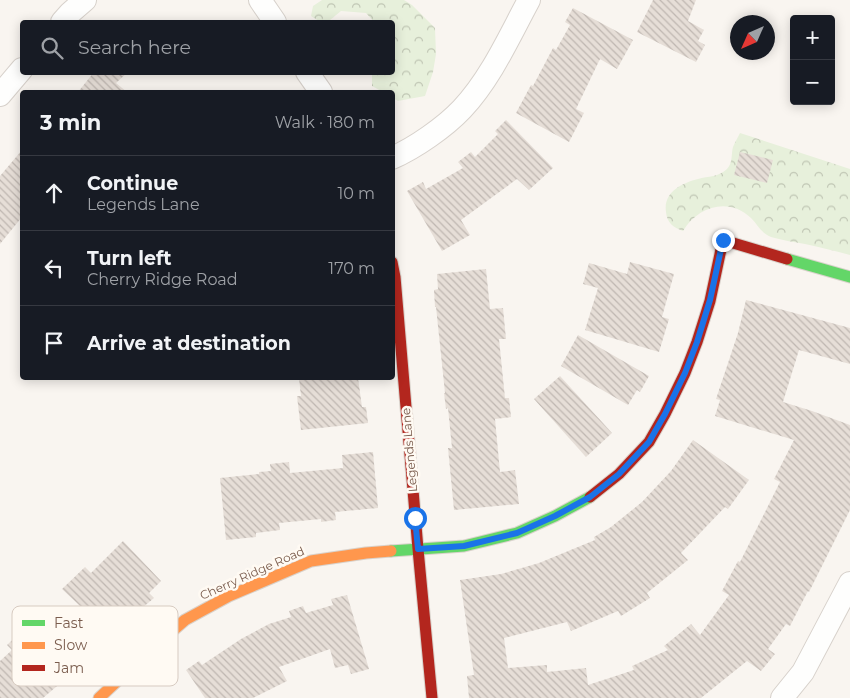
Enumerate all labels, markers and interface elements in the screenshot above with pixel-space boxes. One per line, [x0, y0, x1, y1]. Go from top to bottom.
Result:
north arrow [730, 15, 775, 60]
map controls [790, 15, 835, 105]
button: + [790, 15, 835, 60]
search box [20, 20, 395, 75]
icon: search [38, 34, 66, 62]
text: Search here [78, 36, 191, 59]
button: − [790, 60, 835, 105]
text: 3 min [40, 110, 101, 135]
text: Walk · 180 m [275, 113, 375, 132]
text: Continue [87, 172, 178, 195]
icon: ahead [40, 179, 68, 207]
text: 10 m [337, 184, 375, 203]
text: Legends Lane [87, 195, 200, 214]
route end [712, 229, 735, 252]
text: Turn left [87, 247, 172, 270]
icon: left [40, 254, 68, 282]
text: 170 m [328, 259, 375, 278]
text: Cherry Ridge Road [87, 270, 238, 289]
icon: arrive [40, 329, 68, 357]
text: Arrive at destination [87, 332, 291, 355]
street label: Legends Lane [398, 407, 420, 493]
route start [404, 507, 427, 530]
street label: Cherry Ridge Road [197, 543, 307, 603]
legend [12, 606, 178, 686]
text: Fast [54, 614, 84, 632]
text: Slow [54, 636, 88, 654]
text: Jam [53, 659, 84, 677]

